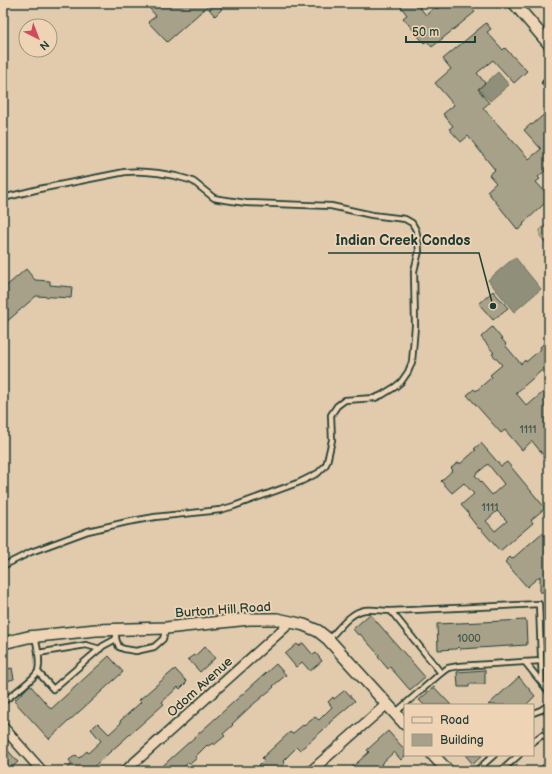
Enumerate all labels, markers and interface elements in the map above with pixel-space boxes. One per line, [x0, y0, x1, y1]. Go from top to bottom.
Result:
north arrow [18, 18, 58, 58]
scale bar [406, 18, 475, 44]
text: 50 m [412, 25, 439, 40]
text: N [37, 37, 52, 53]
callout: Indian Creek Condos [328, 227, 479, 253]
text: Indian Creek Condos [335, 232, 471, 249]
house number: 1111 [519, 423, 537, 436]
house number: 1111 [481, 501, 499, 514]
street label: Burton Hill Road [175, 599, 271, 621]
house number: 1000 [457, 632, 481, 645]
street label: Odom Avenue [164, 653, 236, 721]
legend [404, 704, 534, 756]
text: Road [440, 713, 469, 728]
text: Building [440, 733, 484, 748]

